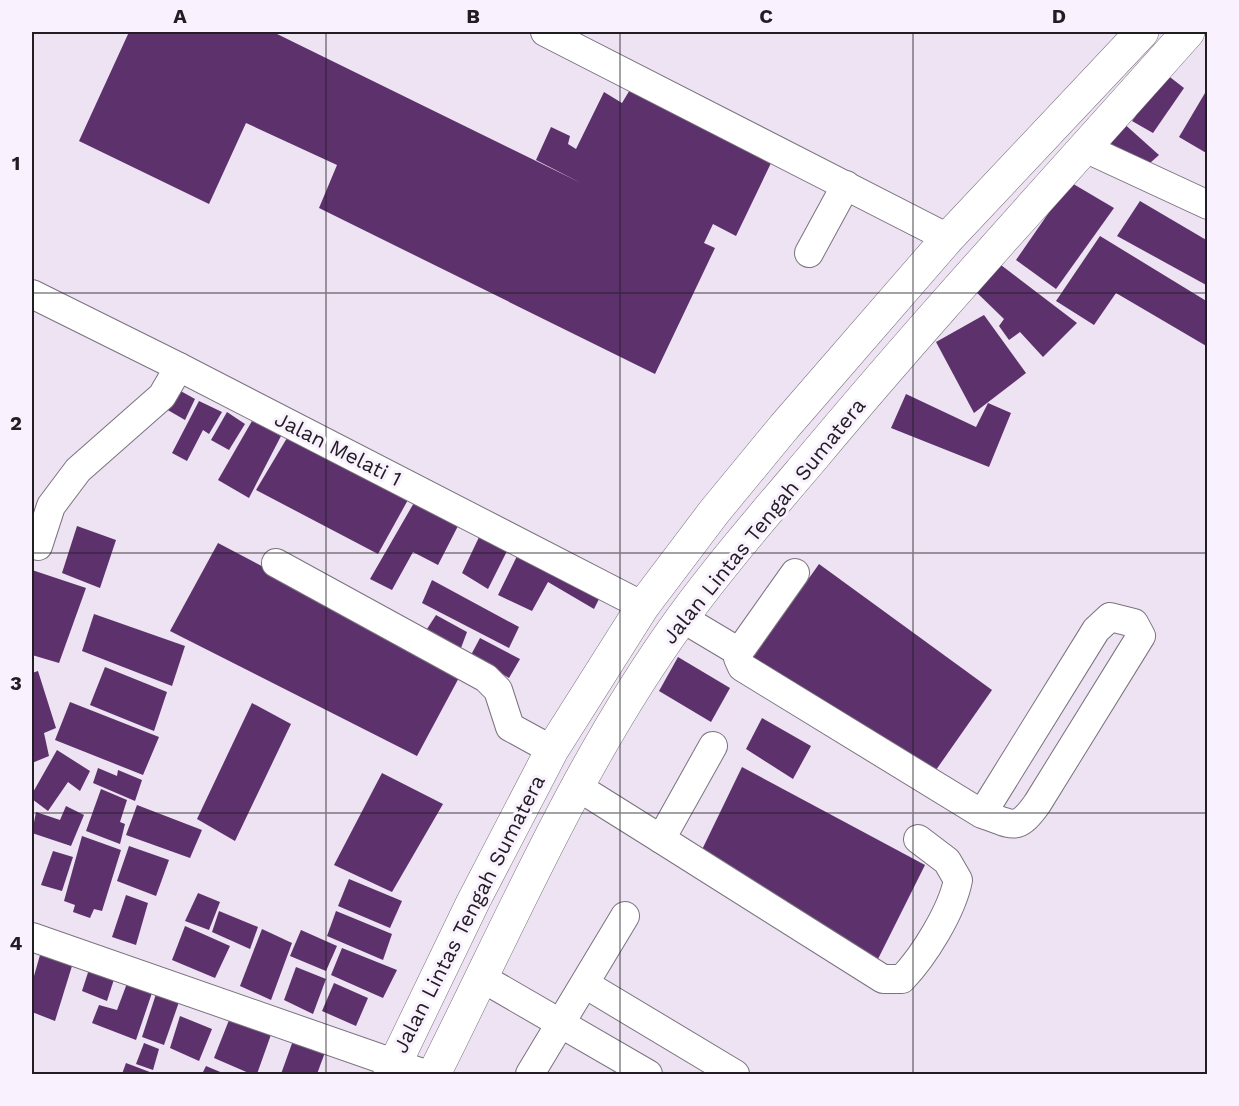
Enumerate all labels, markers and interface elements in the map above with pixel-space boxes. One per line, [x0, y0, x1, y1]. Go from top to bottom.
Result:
text: A [173, 4, 187, 28]
text: B [466, 4, 480, 28]
text: C [759, 4, 773, 28]
text: D [1052, 4, 1066, 28]
text: 1 [12, 151, 20, 175]
street label: Jalan Lintas Tengah Sumatera [657, 393, 871, 649]
street label: Jalan Melati 1 [271, 406, 406, 491]
text: 2 [10, 411, 22, 435]
text: 3 [10, 671, 22, 695]
street label: Jalan Lintas Tengah Sumatera [387, 770, 550, 1057]
text: 4 [10, 931, 23, 955]

